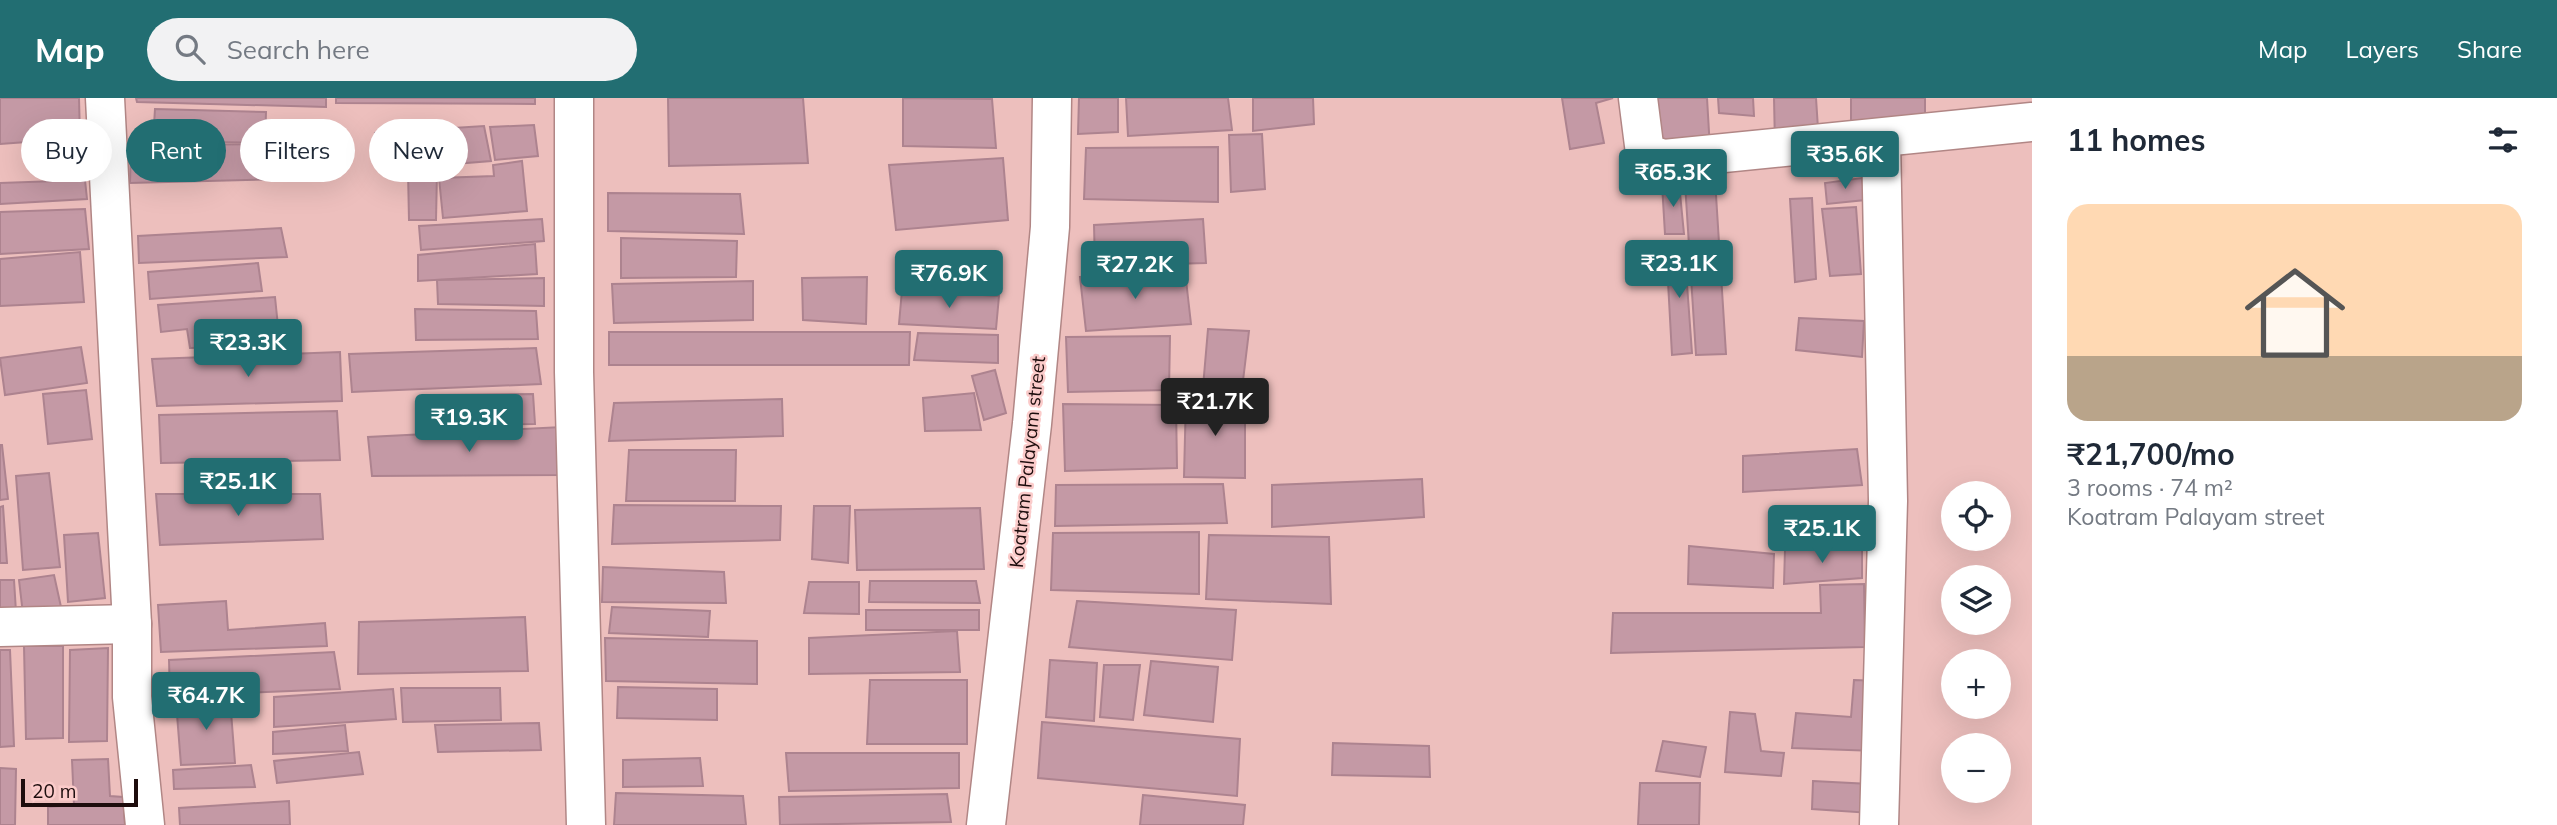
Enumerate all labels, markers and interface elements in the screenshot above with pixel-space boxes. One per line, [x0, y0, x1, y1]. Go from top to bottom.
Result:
search box [147, 18, 637, 81]
text: Map [35, 29, 105, 70]
icon: search [171, 30, 209, 68]
text: Search here [227, 33, 370, 66]
text: Map [2258, 34, 2307, 64]
text: Layers [2345, 34, 2419, 64]
text: Share [2457, 34, 2522, 64]
chip: Buy [21, 119, 112, 182]
chip: Rent [126, 119, 226, 182]
chip: Filters [240, 119, 355, 182]
chip: New [369, 119, 468, 182]
text: 11 homes [2067, 121, 2206, 159]
icon: filters [2484, 121, 2522, 159]
pin: ₹35.6K [1788, 132, 1902, 191]
text: ₹35.6K [1807, 139, 1883, 168]
pin: ₹65.3K [1616, 150, 1730, 209]
text: ₹65.3K [1635, 157, 1711, 186]
pin: ₹23.1K [1622, 240, 1736, 300]
pin: ₹27.2K [1078, 242, 1192, 301]
text: ₹23.1K [1641, 248, 1717, 277]
text: ₹27.2K [1097, 249, 1173, 278]
pin: ₹76.9K [892, 250, 1006, 310]
icon: home [2232, 250, 2358, 376]
text: ₹76.9K [911, 258, 987, 287]
pin: ₹23.3K [191, 320, 305, 379]
text: ₹23.3K [210, 327, 286, 356]
street label: Koatram Palayam street [1004, 355, 1050, 569]
pin: ₹21.7K [1158, 378, 1272, 438]
text: ₹21.7K [1177, 386, 1253, 415]
pin: ₹19.3K [412, 394, 526, 454]
text: ₹19.3K [431, 402, 507, 431]
text: ₹21,700/mo [2067, 435, 2235, 473]
pin: ₹25.1K [181, 458, 295, 518]
text: ₹25.1K [200, 466, 276, 495]
text: 3 rooms · 74 m² [2067, 473, 2233, 502]
map controls [1941, 481, 2011, 803]
button: locate [1941, 481, 2011, 551]
text: Koatram Palayam street [2067, 502, 2325, 531]
pin: ₹25.1K [1765, 505, 1879, 565]
text: ₹25.1K [1784, 513, 1860, 542]
button: layers [1941, 565, 2011, 635]
button: + [1941, 649, 2011, 719]
pin: ₹64.7K [149, 672, 263, 732]
text: ₹64.7K [168, 680, 244, 709]
button: − [1941, 733, 2011, 803]
scale bar [21, 776, 138, 808]
text: 20 m [32, 779, 76, 803]

